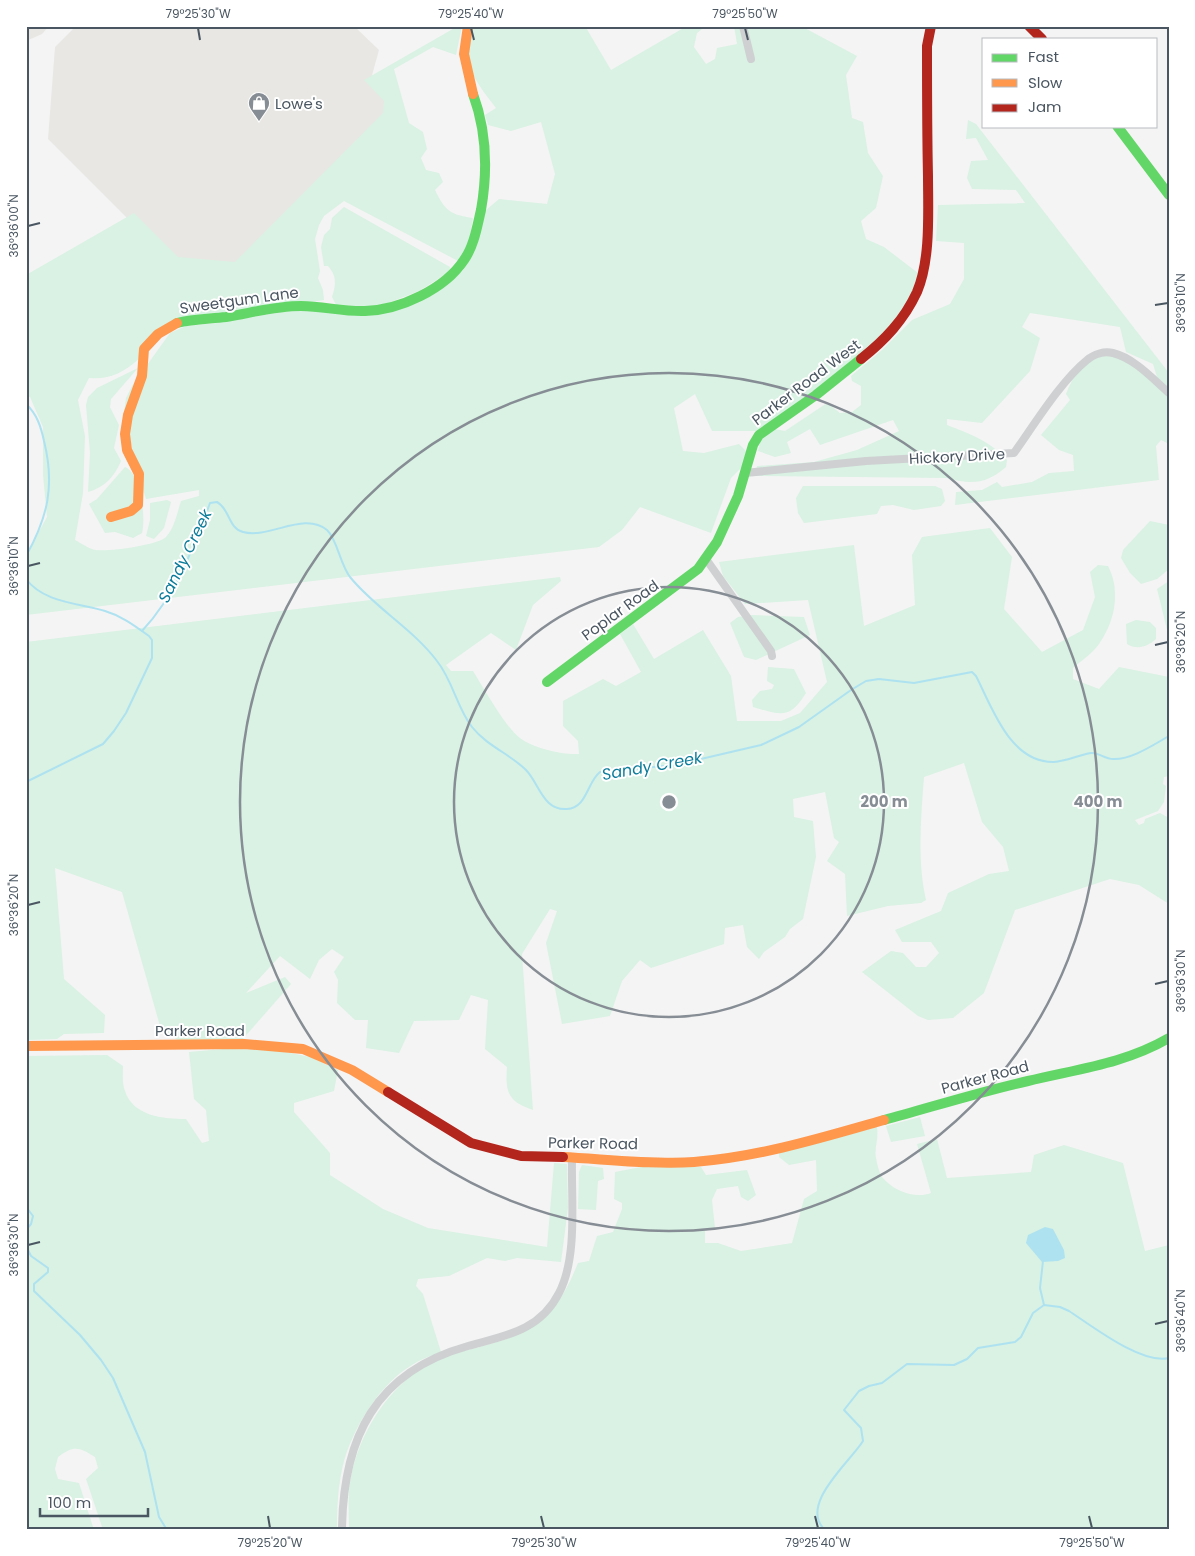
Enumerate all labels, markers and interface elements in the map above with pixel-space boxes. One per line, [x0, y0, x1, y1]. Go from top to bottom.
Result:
text: 79°25'30"W [165, 5, 231, 22]
text: 79°25'40"W [438, 5, 504, 22]
text: 79°25'50"W [712, 5, 778, 22]
legend [982, 38, 1158, 128]
text: Fast [1028, 46, 1059, 67]
text: Slow [1028, 72, 1063, 93]
shop icon: Lowe's [247, 91, 271, 122]
place label: Lowe's [275, 93, 323, 114]
text: Jam [1028, 96, 1062, 117]
text: 36°36'00"N [5, 194, 22, 258]
text: 36°36'10"N [1172, 273, 1189, 333]
street label: Sweetgum Lane [178, 281, 300, 319]
street label: Parker Road West [747, 334, 865, 430]
street label: Hickory Drive [908, 443, 1006, 469]
water label: Sandy Creek [152, 505, 218, 607]
text: 36°36'10"N [5, 536, 22, 596]
street label: Poplar Road [577, 575, 663, 645]
text: 36°36'20"N [1172, 611, 1189, 673]
water label: Sandy Creek [600, 746, 705, 786]
text: 200 m [860, 791, 908, 812]
text: 400 m [1074, 791, 1123, 812]
centre of rings [660, 793, 678, 811]
text: 36°36'20"N [5, 874, 22, 936]
text: 36°36'30"N [1172, 950, 1189, 1012]
street label: Parker Road [155, 1020, 245, 1041]
street label: Parker Road [939, 1055, 1031, 1099]
street label: Parker Road [548, 1132, 638, 1154]
text: 36°36'30"N [5, 1214, 22, 1276]
text: 36°36'40"N [1172, 1289, 1189, 1353]
scale bar [40, 1486, 148, 1518]
text: 100 m [48, 1492, 91, 1513]
text: 79°25'20"W [237, 1534, 303, 1551]
text: 79°25'30"W [511, 1534, 577, 1551]
text: 79°25'40"W [785, 1534, 851, 1551]
text: 79°25'50"W [1059, 1534, 1125, 1551]

